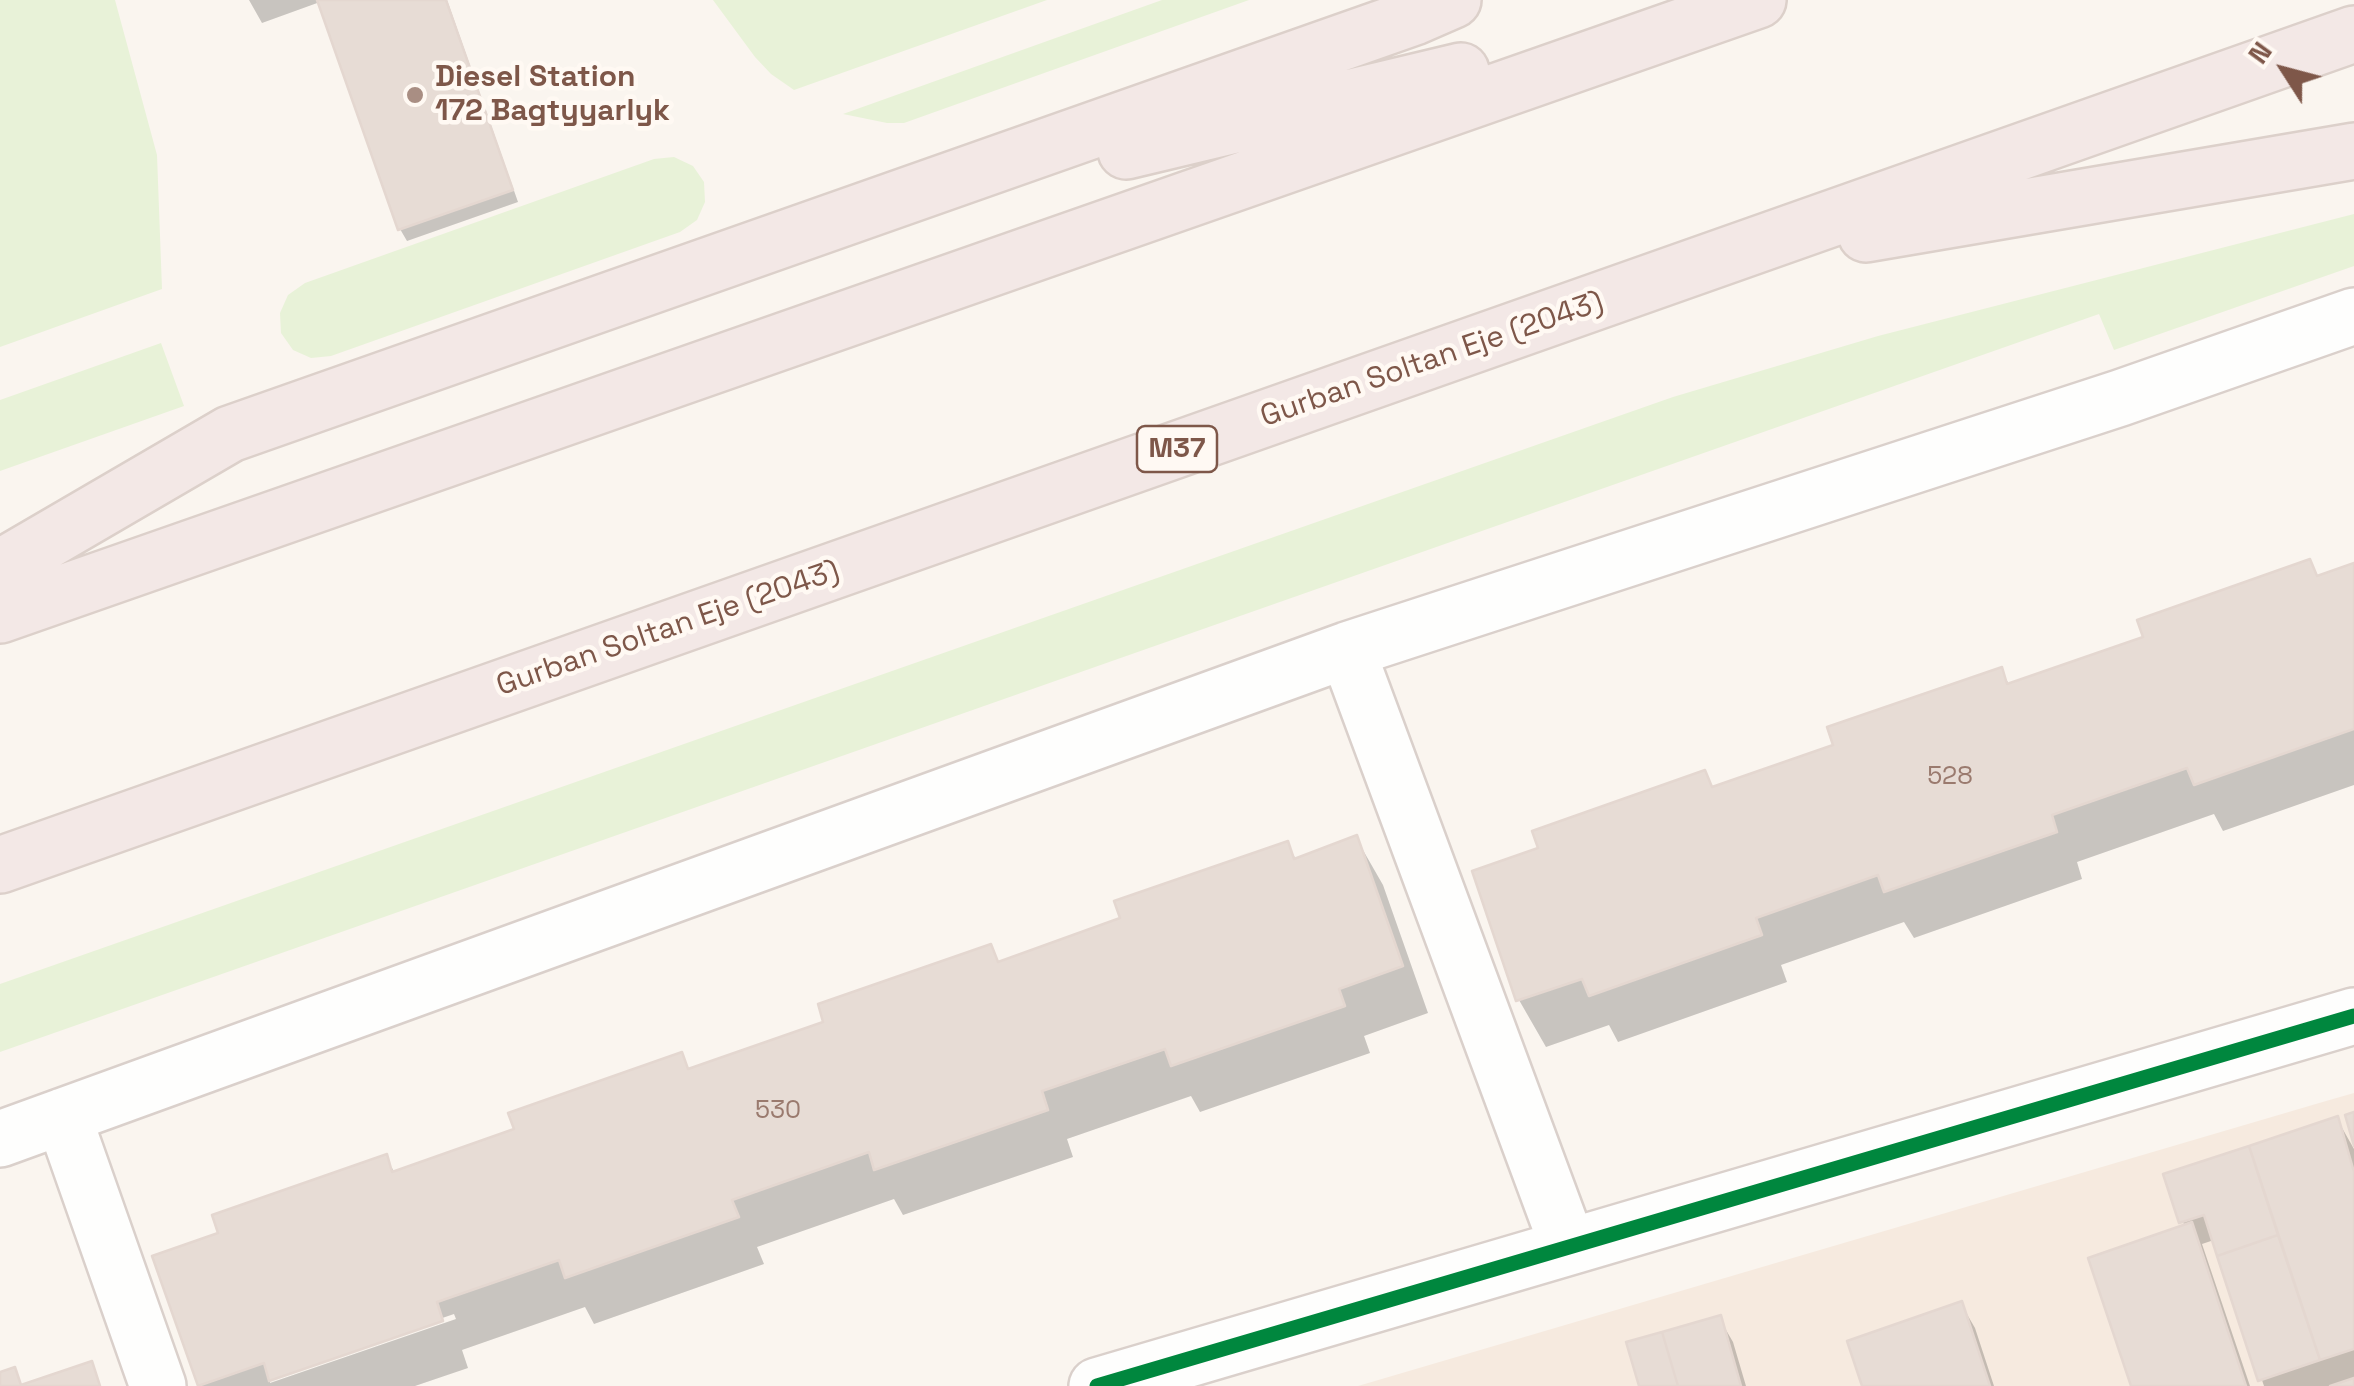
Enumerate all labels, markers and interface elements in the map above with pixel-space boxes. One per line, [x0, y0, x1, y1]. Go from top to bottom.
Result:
north arrow [2234, 20, 2334, 120]
text: N [2240, 34, 2280, 71]
place label: Diesel Station 172 Bagtyyarlyk [435, 60, 670, 130]
marker: Diesel Station 172 Bagtyyarlyk [404, 84, 426, 106]
street label: Gurban Soltan Eje (2043) [1256, 284, 1608, 436]
road number: M37 [1137, 426, 1217, 472]
street label: Gurban Soltan Eje (2043) [492, 553, 844, 705]
house number: 528 [1927, 762, 1973, 792]
house number: 530 [755, 1096, 801, 1126]

